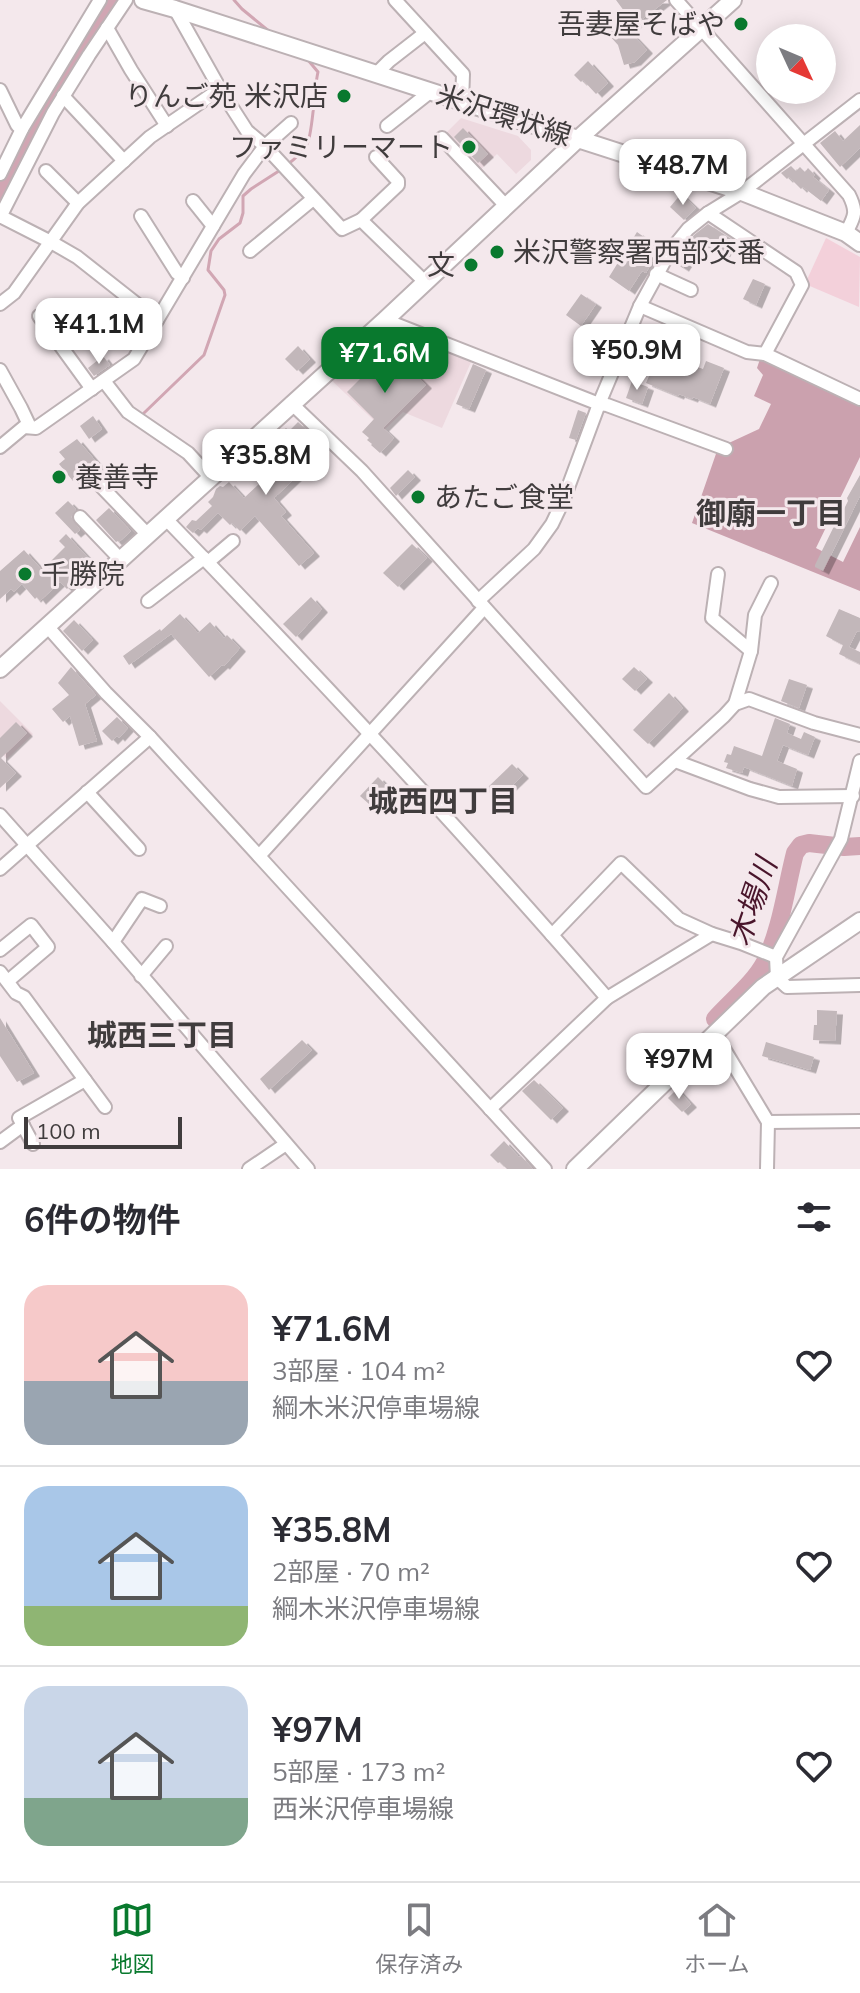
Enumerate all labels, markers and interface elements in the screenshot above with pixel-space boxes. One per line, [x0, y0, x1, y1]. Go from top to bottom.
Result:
place label: 吾妻屋そばや [557, 6, 725, 41]
marker: 吾妻屋そばや [732, 15, 750, 33]
north arrow [756, 24, 836, 104]
map controls [756, 24, 836, 104]
street label: 米沢環状線 [432, 76, 576, 153]
place label: りんご苑 米沢店 [125, 78, 328, 113]
marker: りんご苑 米沢店 [335, 87, 353, 105]
place label: ファミリーマート [229, 129, 453, 164]
marker: ファミリーマート [460, 138, 478, 156]
pin: ¥48.7M [618, 139, 748, 207]
text: ¥48.7M [637, 148, 729, 181]
place label: 米沢警察署西部交番 [513, 234, 765, 269]
marker: 米沢警察署西部交番 [488, 243, 506, 261]
place label: 文 [427, 247, 455, 282]
marker: 文 [462, 256, 480, 274]
pin: ¥41.1M [34, 298, 164, 366]
text: ¥41.1M [53, 307, 145, 340]
pin: ¥50.9M [572, 324, 702, 392]
pin: ¥71.6M [320, 327, 450, 395]
text: ¥50.9M [591, 333, 683, 366]
text: ¥71.6M [339, 336, 431, 369]
pin: ¥35.8M [201, 429, 331, 497]
text: ¥35.8M [220, 438, 312, 471]
place label: 養善寺 [75, 459, 159, 494]
marker: 養善寺 [50, 468, 68, 486]
place label: あたご食堂 [434, 479, 574, 514]
marker: あたご食堂 [409, 488, 427, 506]
district label: 御廟一丁目 [696, 494, 846, 532]
place label: 千勝院 [41, 556, 125, 591]
marker: 千勝院 [16, 565, 34, 583]
district label: 城西四丁目 [368, 782, 518, 820]
water label: 木場川 [719, 850, 786, 950]
district label: 城西三丁目 [87, 1016, 237, 1054]
pin: ¥97M [632, 1033, 726, 1101]
text: ¥97M [644, 1042, 714, 1075]
scale bar [24, 1113, 182, 1149]
text: 100 m [36, 1117, 101, 1145]
icon: filters [792, 1195, 836, 1239]
text: 6件の物件 [24, 1198, 180, 1241]
text: ¥71.6M [272, 1307, 392, 1350]
icon: home [88, 1317, 184, 1413]
icon: heart [792, 1343, 836, 1387]
text: 3部屋 · 104 m² [272, 1354, 445, 1387]
text: 綱木米沢停車場線 [272, 1391, 480, 1424]
text: ¥35.8M [272, 1508, 392, 1551]
icon: home [88, 1518, 184, 1614]
icon: heart [792, 1544, 836, 1588]
text: 2部屋 · 70 m² [272, 1555, 430, 1588]
text: 綱木米沢停車場線 [272, 1592, 480, 1625]
text: ¥97M [272, 1708, 363, 1751]
icon: home [88, 1718, 184, 1814]
icon: heart [792, 1744, 836, 1788]
text: 5部屋 · 173 m² [272, 1755, 445, 1788]
text: 西米沢停車場線 [272, 1792, 454, 1825]
tab: 地図 [110, 1898, 154, 1978]
tab: 保存済み [375, 1898, 463, 1978]
tab: ホーム [684, 1898, 750, 1978]

